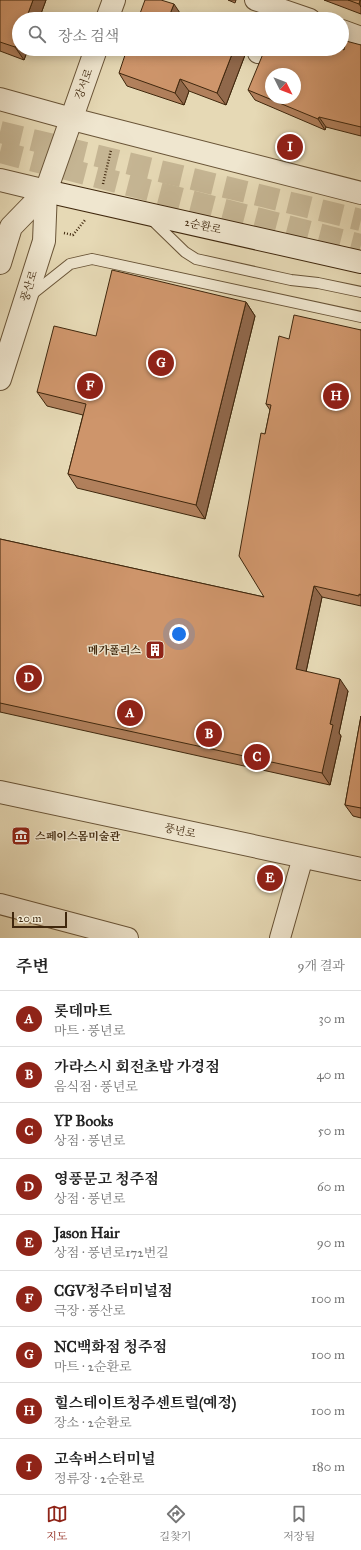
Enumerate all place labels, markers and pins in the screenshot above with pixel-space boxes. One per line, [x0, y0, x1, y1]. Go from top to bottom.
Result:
pin: I [277, 132, 303, 162]
pin: G [148, 348, 174, 378]
pin: F [77, 371, 103, 401]
pin: H [323, 381, 349, 411]
building icon: 메가폴리스 [144, 639, 166, 661]
place label: 메가폴리스 [88, 644, 141, 657]
pin: D [16, 663, 42, 693]
pin: A [117, 698, 143, 728]
pin: B [196, 719, 222, 749]
pin: C [244, 742, 270, 772]
museum icon: 스페이스몸미술관 [10, 825, 32, 847]
place label: 스페이스몸미술관 [35, 830, 120, 843]
pin: E [257, 863, 283, 893]

